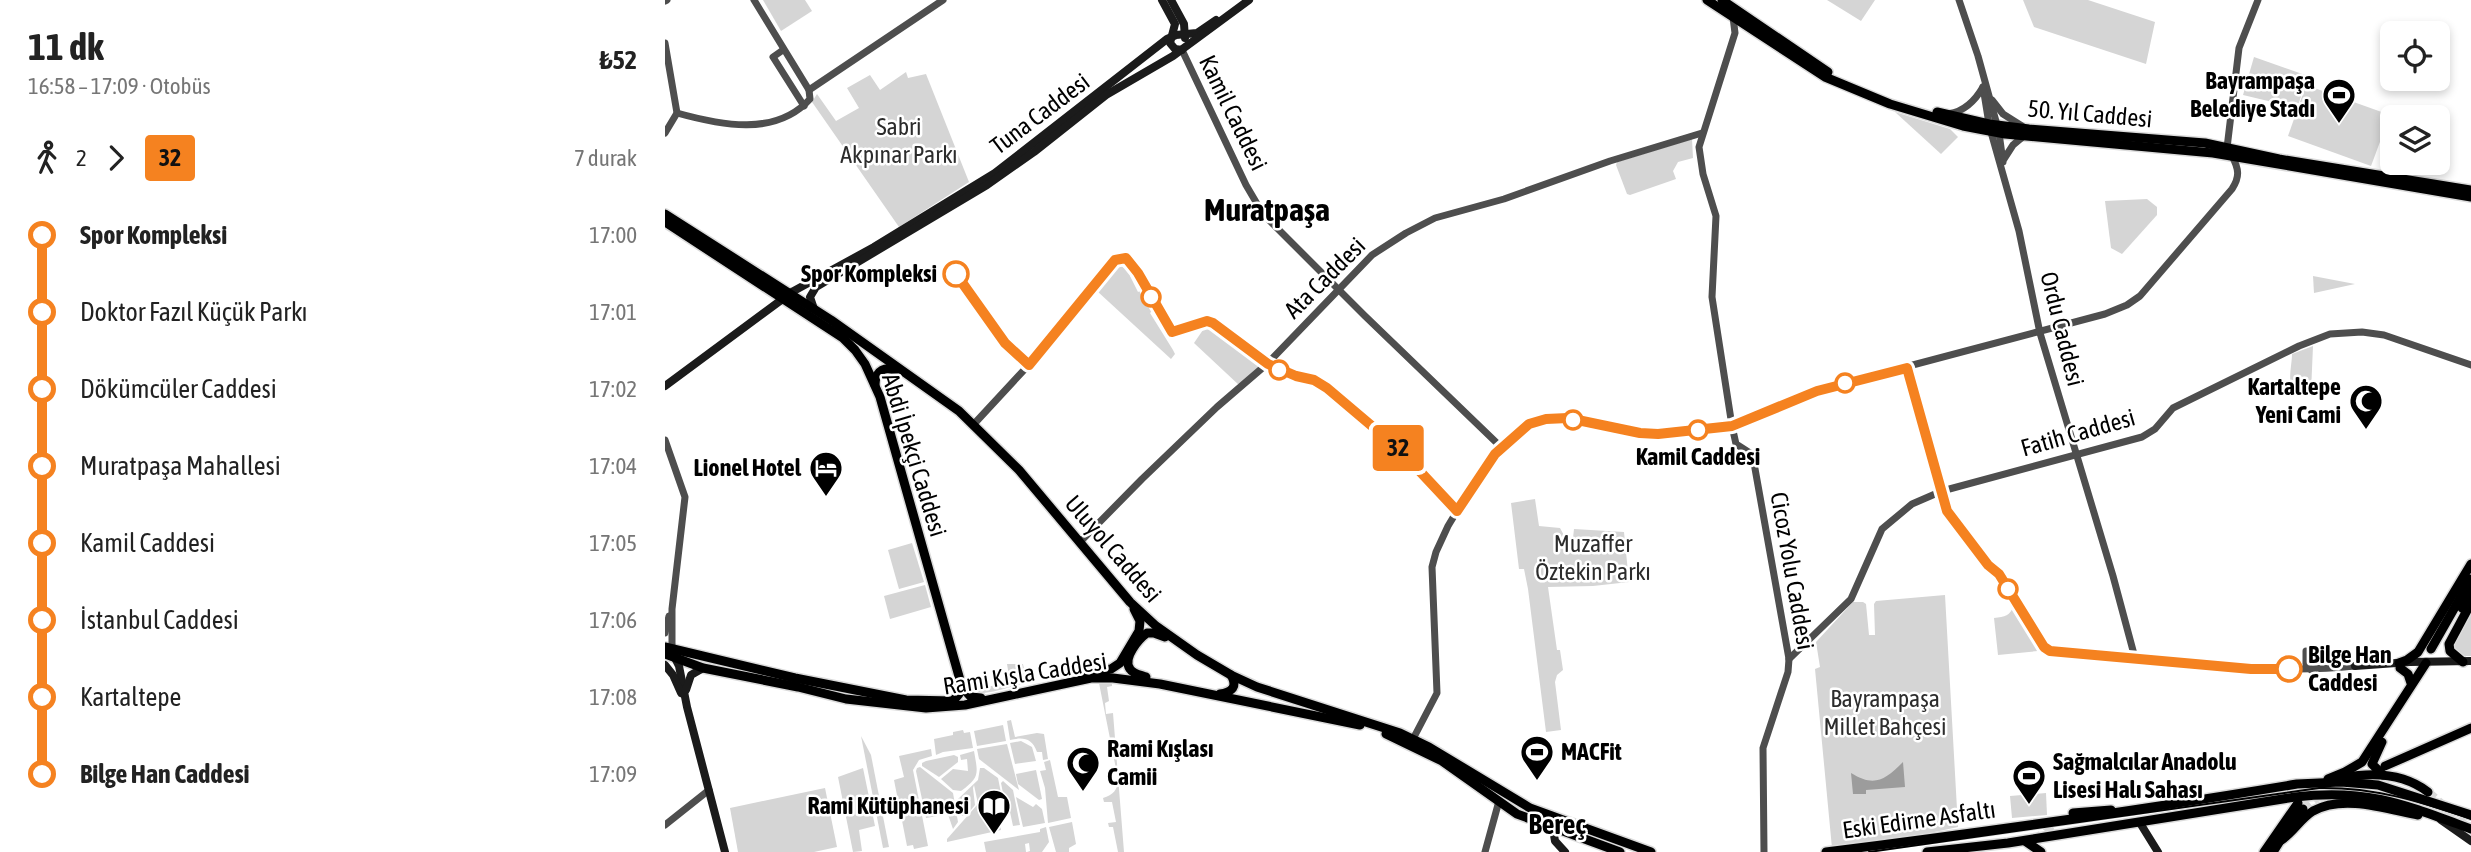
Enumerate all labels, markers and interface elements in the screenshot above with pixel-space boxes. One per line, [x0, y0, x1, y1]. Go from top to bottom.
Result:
map controls [2380, 21, 2450, 175]
button: locate [2380, 21, 2450, 91]
text: 11 dk [28, 25, 104, 68]
text: ₺52 [600, 45, 637, 75]
street label: Kamil Caddesi [1194, 51, 1273, 175]
place label: Bayrampaşa Belediye Stadı [2190, 67, 2315, 122]
street label: Tuna Caddesi [985, 68, 1094, 159]
text: 16:58 – 17:09 · Otobüs [28, 73, 211, 99]
sports icon: Bayrampaşa Belediye Stadı [2320, 76, 2358, 125]
street label: 50. Yıl Caddesi [2027, 95, 2153, 132]
button: layers [2380, 105, 2450, 175]
park label: Sabri Akpınar Parkı [840, 113, 958, 168]
icon: walk [28, 139, 66, 177]
icon: forward [97, 139, 135, 177]
text: 32 [159, 144, 181, 171]
text: 2 [76, 145, 87, 171]
text: 7 durak [574, 145, 637, 171]
district label: Muratpaşa [1204, 191, 1330, 228]
text: Spor Kompleksi [80, 220, 227, 250]
text: 17:00 [589, 222, 637, 248]
street label: Ata Caddesi [1279, 232, 1371, 324]
place label: Spor Kompleksi [801, 260, 937, 287]
marker: Spor Kompleksi [943, 261, 969, 287]
street label: Ordu Caddesi [2035, 269, 2090, 389]
unlabelled marker [1141, 287, 1161, 307]
text: Doktor Fazıl Küçük Parkı [80, 297, 308, 327]
text: 17:01 [589, 299, 637, 325]
unlabelled marker [1269, 360, 1289, 380]
street label: Abdi İpekçi Caddesi [877, 370, 952, 540]
unlabelled marker [1835, 373, 1855, 393]
place label: Kartaltepe Yeni Cami [2247, 373, 2341, 428]
text: Dökümcüler Caddesi [80, 374, 277, 404]
text: 17:02 [589, 376, 637, 402]
mosque icon: Kartaltepe Yeni Cami [2347, 382, 2385, 431]
street label: Fatih Caddesi [2018, 403, 2138, 462]
unlabelled marker [1563, 410, 1583, 430]
marker: Kamil Caddesi [1688, 420, 1708, 440]
line badge: 32 [1367, 425, 1429, 471]
text: 32 [1387, 434, 1409, 461]
place label: Kamil Caddesi [1636, 443, 1760, 470]
hotel icon: Lionel Hotel [807, 449, 845, 498]
text: Muratpaşa Mahallesi [80, 451, 281, 481]
text: 17:04 [589, 453, 637, 479]
place label: Lionel Hotel [694, 454, 802, 481]
street label: Uluyol Caddesi [1060, 490, 1167, 607]
street label: Cicoz Yolu Caddesi [1765, 490, 1820, 652]
text: Kamil Caddesi [80, 528, 215, 558]
text: 17:05 [589, 530, 637, 556]
park label: Muzaffer Öztekin Parkı [1535, 530, 1651, 585]
unlabelled marker [1998, 579, 2018, 599]
text: İstanbul Caddesi [80, 605, 239, 635]
text: 17:06 [589, 607, 637, 633]
place label: Bilge Han Caddesi [2308, 641, 2392, 696]
street label: Rami Kışla Caddesi [941, 647, 1109, 700]
marker: Bilge Han Caddesi [2276, 656, 2302, 682]
text: Kartaltepe [80, 682, 181, 712]
text: 17:08 [589, 684, 637, 710]
park label: Bayrampaşa Millet Bahçesi [1823, 685, 1947, 740]
sports icon: MACFit [1518, 733, 1556, 782]
place label: Rami Kışlası Camii [1107, 735, 1214, 790]
place label: MACFit [1561, 738, 1622, 765]
mosque icon: Rami Kışlası Camii [1064, 744, 1102, 793]
place label: Sağmalcılar Anadolu Lisesi Halı Sahası [2053, 748, 2237, 803]
sports icon: Sağmalcılar Anadolu Lisesi Halı Sahası [2010, 757, 2048, 806]
text: Bilge Han Caddesi [80, 759, 250, 789]
text: 17:09 [589, 761, 637, 787]
library icon: Rami Kütüphanesi [975, 787, 1013, 836]
place label: Rami Kütüphanesi [807, 792, 969, 819]
street label: Eski Edirne Asfaltı [1841, 795, 1997, 844]
district label: Bereç [1528, 808, 1586, 840]

